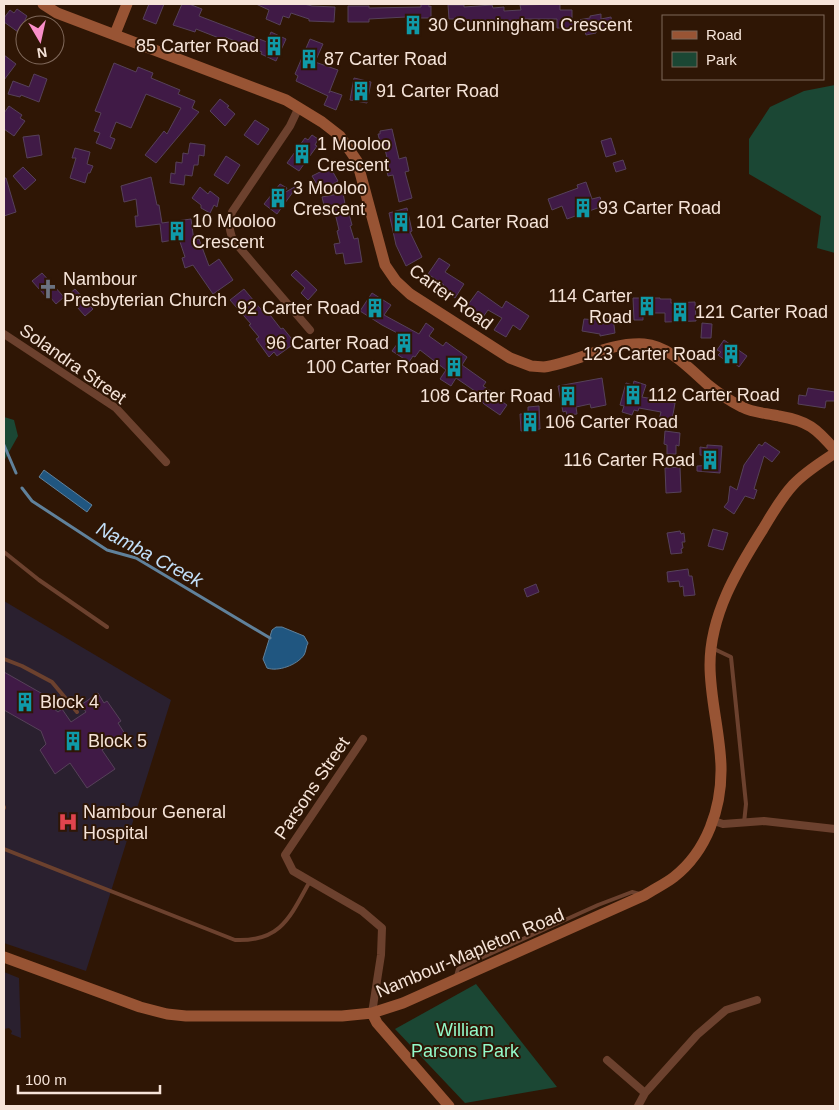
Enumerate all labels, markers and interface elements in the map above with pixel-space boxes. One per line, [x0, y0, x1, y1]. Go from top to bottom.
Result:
building icon: 30 Cunningham Crescent [402, 14, 424, 36]
north arrow [15, 15, 65, 65]
place label: 30 Cunningham Crescent [428, 15, 632, 35]
legend [662, 15, 824, 80]
text: Road [706, 26, 742, 43]
building icon: 85 Carter Road [263, 35, 285, 57]
place label: 85 Carter Road [136, 36, 259, 56]
text: N [36, 44, 48, 62]
building icon: 87 Carter Road [298, 48, 320, 70]
place label: 87 Carter Road [324, 49, 447, 69]
text: Park [706, 51, 737, 68]
building icon: 91 Carter Road [350, 80, 372, 102]
place label: 91 Carter Road [376, 81, 499, 101]
place label: 1 Mooloo Crescent [317, 134, 391, 175]
building icon: 1 Mooloo Crescent [291, 143, 313, 165]
place label: 3 Mooloo Crescent [293, 178, 367, 219]
building icon: 3 Mooloo Crescent [267, 187, 289, 209]
building icon: 93 Carter Road [572, 197, 594, 219]
place label: 93 Carter Road [598, 198, 721, 218]
place label: 10 Mooloo Crescent [192, 211, 276, 252]
building icon: 101 Carter Road [390, 211, 412, 233]
place label: 101 Carter Road [416, 212, 549, 232]
building icon: 10 Mooloo Crescent [166, 220, 188, 242]
street label: Carter Road [405, 260, 497, 334]
place label: Nambour Presbyterian Church [63, 269, 227, 310]
church icon: Nambour Presbyterian Church [37, 278, 59, 300]
place label: 114 Carter Road [548, 286, 632, 327]
building icon: 114 Carter Road [636, 295, 658, 317]
building icon: 92 Carter Road [364, 297, 386, 319]
place label: 92 Carter Road [237, 298, 360, 318]
building icon: 121 Carter Road [669, 301, 691, 323]
place label: 121 Carter Road [695, 302, 828, 322]
street label: Solandra Street [16, 320, 130, 408]
building icon: 96 Carter Road [393, 332, 415, 354]
place label: 96 Carter Road [266, 333, 389, 353]
building icon: 123 Carter Road [720, 343, 742, 365]
place label: 123 Carter Road [583, 344, 716, 364]
building icon: 100 Carter Road [443, 356, 465, 378]
place label: 100 Carter Road [306, 357, 439, 377]
building icon: 112 Carter Road [622, 384, 644, 406]
building icon: 108 Carter Road [557, 385, 579, 407]
place label: 112 Carter Road [648, 385, 780, 405]
place label: 108 Carter Road [420, 386, 553, 406]
building icon: 106 Carter Road [519, 411, 541, 433]
place label: 106 Carter Road [545, 412, 678, 432]
building icon: 116 Carter Road [699, 449, 721, 471]
place label: 116 Carter Road [563, 450, 695, 470]
water label: Namba Creek [93, 518, 208, 592]
building icon: Block 4 [14, 691, 36, 713]
place label: Block 4 [40, 692, 99, 712]
building icon: Block 5 [62, 730, 84, 752]
place label: Block 5 [88, 731, 147, 751]
street label: Parsons Street [270, 733, 354, 843]
place label: Nambour General Hospital [83, 802, 226, 843]
hospital icon: Nambour General Hospital [57, 811, 79, 833]
street label: Nambour-Mapleton Road [373, 904, 567, 1002]
park label: William Parsons Park [411, 1020, 520, 1061]
scale bar [18, 1062, 160, 1094]
text: 100 m [25, 1071, 67, 1088]

